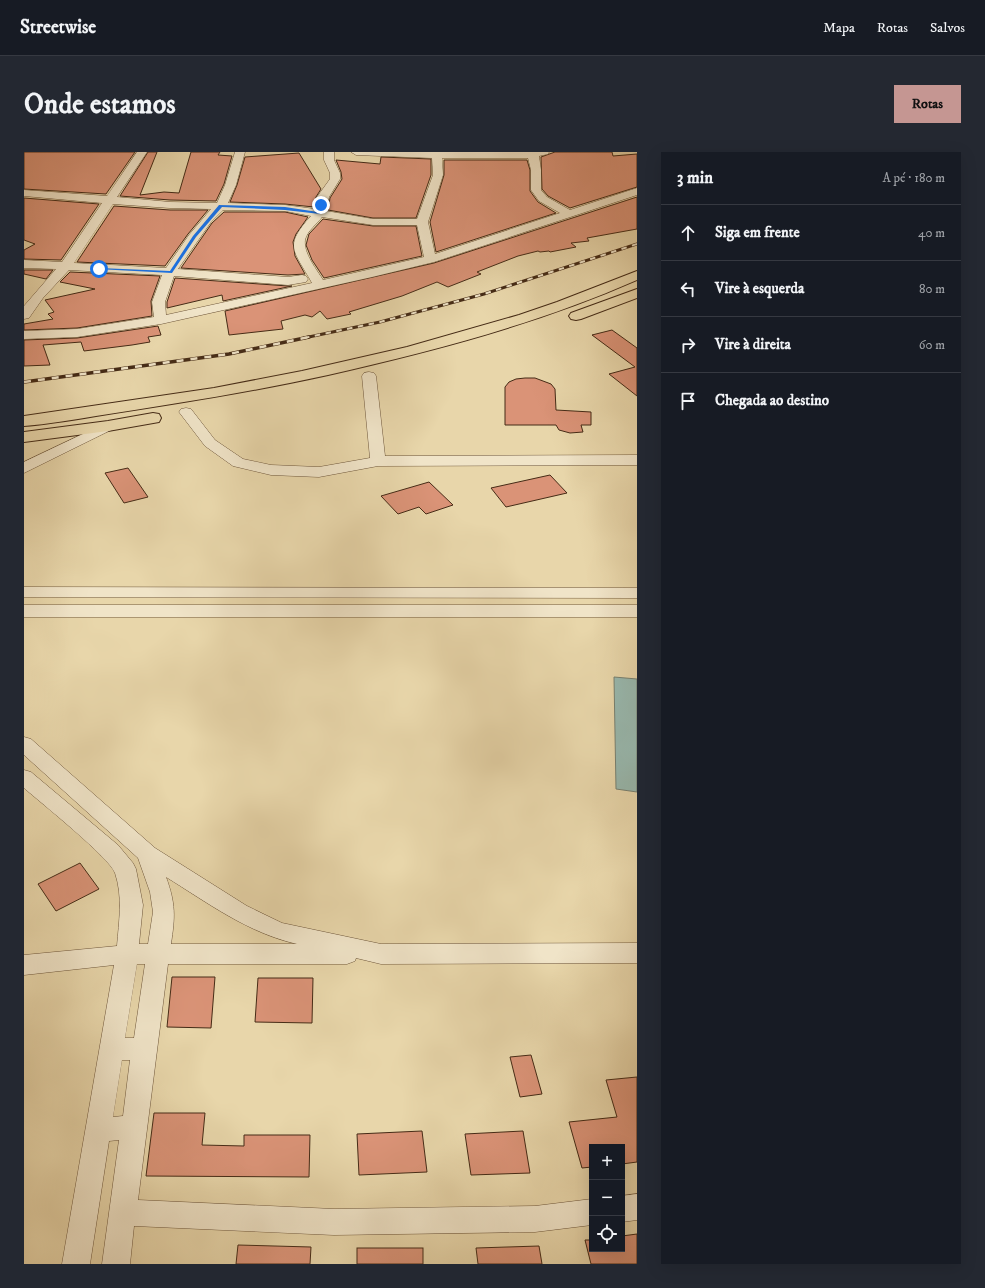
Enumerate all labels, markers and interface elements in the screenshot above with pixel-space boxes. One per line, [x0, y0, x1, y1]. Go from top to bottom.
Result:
text: Streetwise [20, 16, 96, 39]
text: Mapa [823, 19, 855, 37]
text: Rotas [877, 19, 908, 37]
text: Salvos [930, 19, 965, 37]
button: Rotas [894, 85, 961, 123]
text: Onde estamos [24, 87, 176, 122]
text: 3 min [677, 167, 713, 189]
text: A pé · 180 m [882, 170, 945, 186]
route end [312, 196, 330, 214]
icon: ahead [677, 222, 699, 244]
text: Siga em frente [715, 223, 800, 242]
text: 40 m [918, 225, 945, 241]
route start [90, 260, 108, 278]
icon: left [677, 278, 699, 300]
text: Vire à esquerda [715, 279, 804, 298]
text: 80 m [919, 281, 945, 297]
icon: right [677, 334, 699, 356]
text: Vire à direita [715, 335, 791, 354]
text: 60 m [919, 337, 945, 353]
icon: arrive [677, 390, 699, 412]
text: Chegada ao destino [715, 391, 829, 410]
map controls [589, 1144, 625, 1252]
button: + [589, 1144, 625, 1180]
button: − [589, 1180, 625, 1216]
button: locate [589, 1216, 625, 1252]

